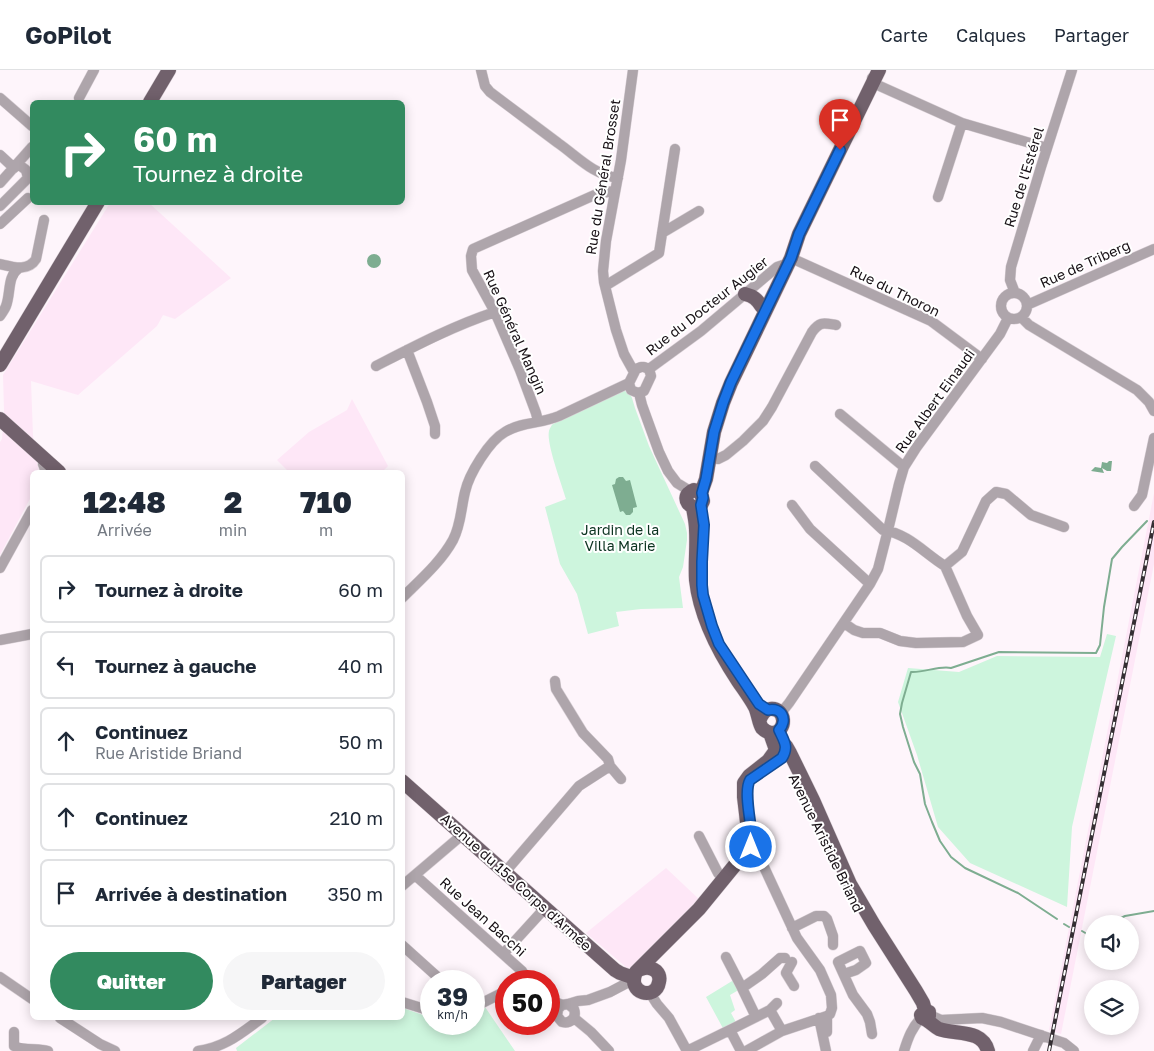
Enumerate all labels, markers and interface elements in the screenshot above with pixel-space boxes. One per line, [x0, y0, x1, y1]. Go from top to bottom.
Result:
text: GoPilot [25, 20, 112, 49]
text: Carte [881, 24, 928, 46]
text: Calques [956, 24, 1026, 46]
text: Partager [1054, 24, 1129, 46]
street label: Rue du Général Brosset [582, 98, 623, 256]
pin [819, 99, 861, 150]
icon: arrive [826, 106, 854, 134]
text: 60 m [133, 118, 217, 160]
icon: right [50, 120, 115, 185]
street label: Rue de l'Estérel [1000, 125, 1047, 229]
text: Tournez à droite [133, 160, 303, 187]
street label: Rue de Triberg [1037, 236, 1132, 291]
street label: Rue du Docteur Augier [642, 252, 772, 359]
street label: Rue du Thoron [847, 261, 943, 320]
street label: Rue Général Mangin [480, 267, 551, 397]
street label: Rue Albert Einaudi [891, 346, 978, 456]
text: 12:48 [83, 484, 166, 520]
text: 2 [224, 484, 242, 520]
text: 710 [300, 484, 352, 520]
text: Arrivée [97, 520, 152, 540]
text: min [219, 520, 247, 540]
text: m [319, 520, 333, 540]
park label: Jardin de la Villa Marie [581, 521, 659, 554]
icon: right [52, 575, 80, 603]
text: Tournez à droite [95, 578, 243, 601]
text: 60 m [338, 578, 383, 601]
icon: left [52, 651, 80, 679]
text: Tournez à gauche [95, 654, 256, 677]
text: 40 m [338, 654, 383, 677]
text: Continuez [95, 720, 188, 743]
icon: ahead [52, 727, 80, 755]
text: 50 m [339, 730, 383, 753]
text: Rue Aristide Briand [95, 743, 242, 763]
street label: Avenue Aristide Briand [785, 771, 867, 915]
icon: ahead [52, 803, 80, 831]
text: Continuez [95, 806, 188, 829]
text: 210 m [329, 806, 383, 829]
street label: Avenue du 15e Corps d'Armée [437, 809, 595, 954]
position arrow [724, 820, 776, 872]
street label: Rue Jean Bacchi [437, 873, 530, 960]
icon: arrive [52, 879, 80, 907]
text: Arrivée à destination [95, 882, 287, 905]
text: 350 m [328, 882, 383, 905]
map controls [1084, 915, 1139, 1035]
button: sound [1084, 915, 1139, 970]
button: Quitter [50, 952, 213, 1010]
button: Partager [223, 952, 385, 1010]
speed limit sign: 50 [495, 970, 560, 1035]
button: layers [1084, 980, 1139, 1035]
text: 39 [437, 981, 468, 1012]
text: km/h [437, 1007, 468, 1022]

